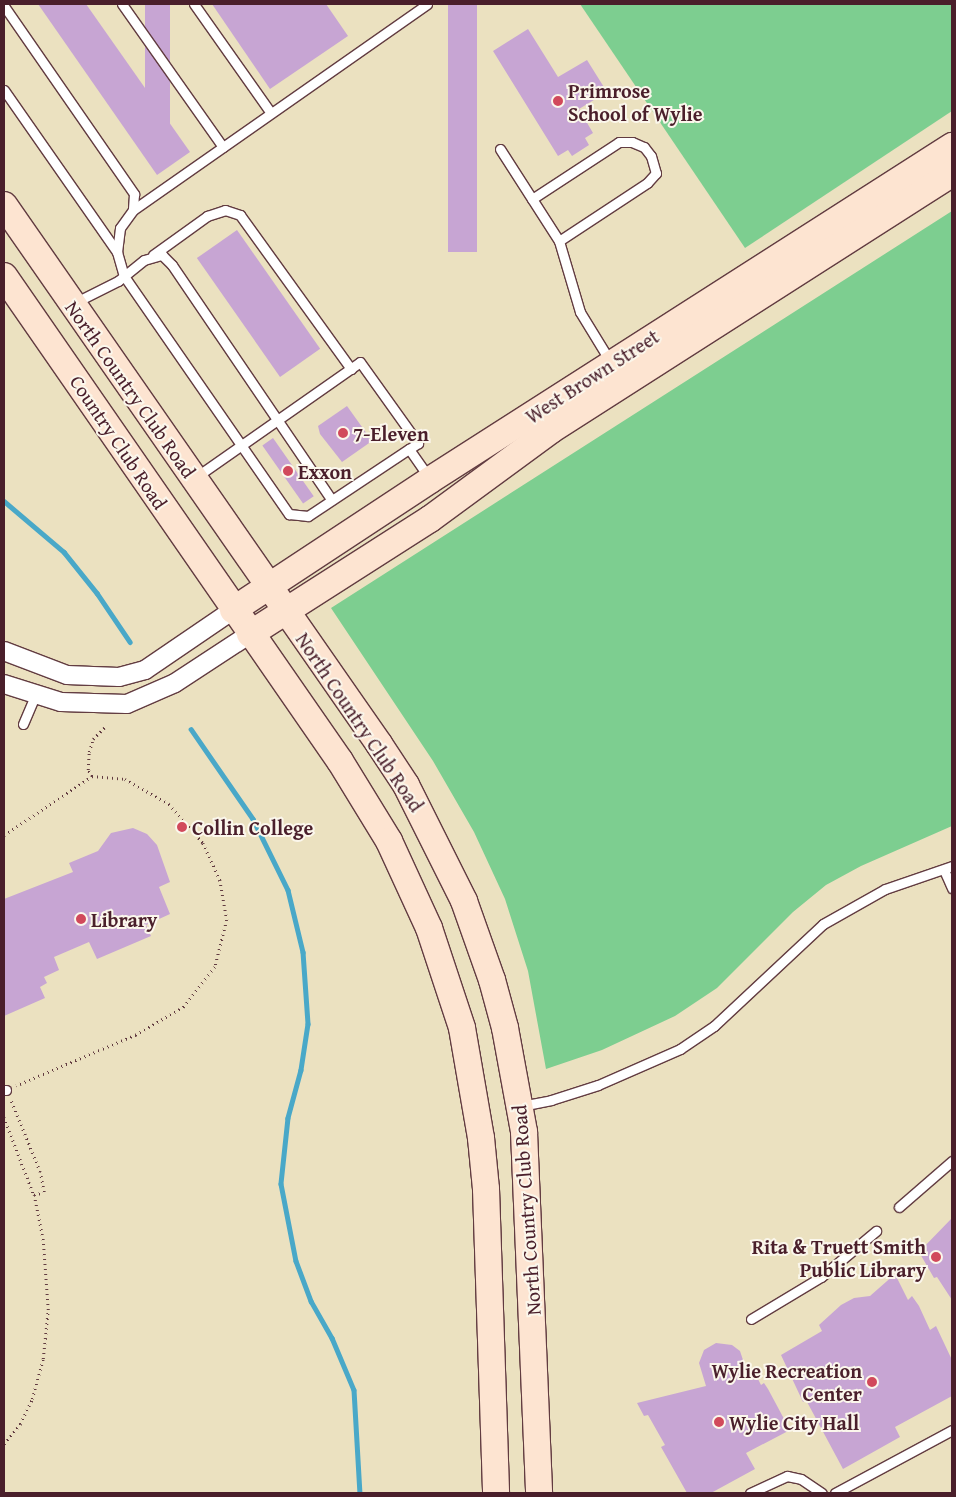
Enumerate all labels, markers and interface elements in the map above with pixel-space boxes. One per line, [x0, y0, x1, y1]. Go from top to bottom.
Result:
place label: Primrose School of Wylie [568, 78, 703, 125]
marker: Primrose School of Wylie [552, 95, 564, 107]
street label: North Country Club Road [61, 296, 201, 482]
street label: West Brown Street [521, 324, 663, 428]
street label: Country Club Road [65, 370, 173, 514]
place label: 7-Eleven [353, 421, 429, 445]
marker: 7-Eleven [337, 427, 349, 439]
place label: Exxon [298, 459, 352, 483]
marker: Exxon [282, 465, 294, 477]
street label: North Country Club Road [291, 628, 429, 816]
place label: Collin College [192, 815, 313, 839]
marker: Collin College [176, 821, 188, 833]
place label: Library [91, 907, 157, 931]
marker: Library [75, 913, 87, 925]
street label: North Country Club Road [507, 1104, 545, 1316]
place label: Rita & Truett Smith Public Library [752, 1234, 926, 1281]
marker: Rita & Truett Smith Public Library [930, 1251, 942, 1263]
place label: Wylie Recreation Center [711, 1358, 862, 1405]
marker: Wylie Recreation Center [866, 1376, 878, 1388]
place label: Wylie City Hall [729, 1410, 859, 1434]
marker: Wylie City Hall [713, 1416, 725, 1428]

